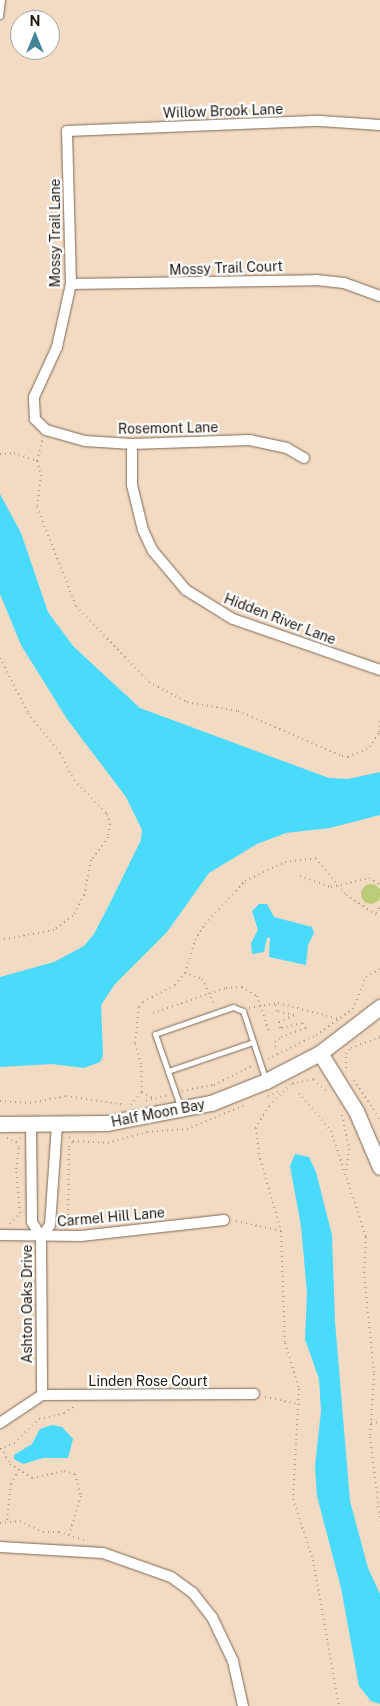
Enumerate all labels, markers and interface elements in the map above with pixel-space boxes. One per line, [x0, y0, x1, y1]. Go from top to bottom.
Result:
north arrow [10, 10, 60, 60]
text: N [30, 13, 40, 29]
street label: Willow Brook Lane [163, 101, 283, 121]
street label: Mossy Trail Lane [47, 179, 63, 287]
street label: Mossy Trail Court [169, 258, 283, 278]
street label: Rosemont Lane [118, 419, 218, 437]
street label: Hidden River Lane [222, 590, 338, 648]
street label: Half Moon Bay [110, 1096, 206, 1130]
street label: Carmel Hill Lane [56, 1204, 166, 1230]
street label: Ashton Oaks Drive [19, 1245, 35, 1363]
street label: Linden Rose Court [88, 1373, 208, 1389]

